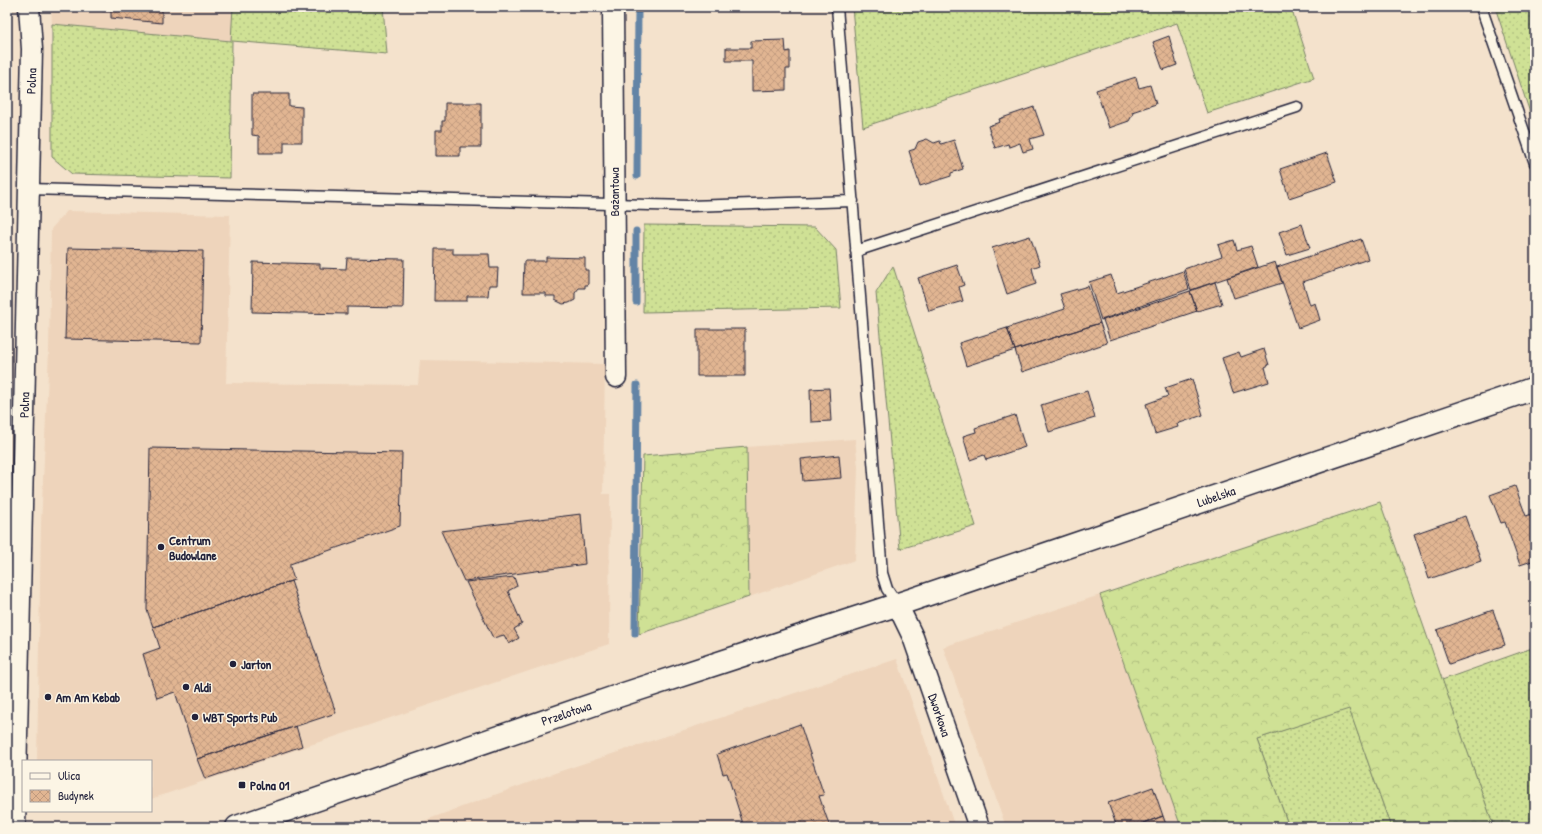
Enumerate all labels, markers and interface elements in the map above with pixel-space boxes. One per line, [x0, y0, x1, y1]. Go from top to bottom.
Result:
street label: Polna [22, 68, 40, 94]
street label: Bażantowa [605, 167, 623, 217]
street label: Polna [15, 392, 33, 418]
street label: Lubelska [1194, 481, 1238, 511]
place label: Centrum Budowlane [169, 531, 218, 564]
marker: Centrum Budowlane [156, 542, 166, 552]
place label: Jarton [241, 655, 272, 673]
marker: Jarton [228, 659, 238, 669]
place label: Aldi [194, 678, 212, 696]
marker: Aldi [181, 682, 191, 692]
place label: Am Am Kebab [56, 688, 121, 706]
street label: Dworkowa [924, 691, 956, 739]
marker: Am Am Kebab [43, 692, 53, 702]
street label: Przelotowa [539, 696, 593, 730]
place label: WBT Sports Pub [203, 708, 278, 727]
marker: WBT Sports Pub [190, 712, 200, 722]
legend [22, 760, 152, 812]
text: Ulica [58, 767, 80, 784]
place label: Polna 01 [250, 776, 290, 794]
marker: Polna 01 [237, 780, 247, 790]
text: Budynek [58, 787, 94, 804]

